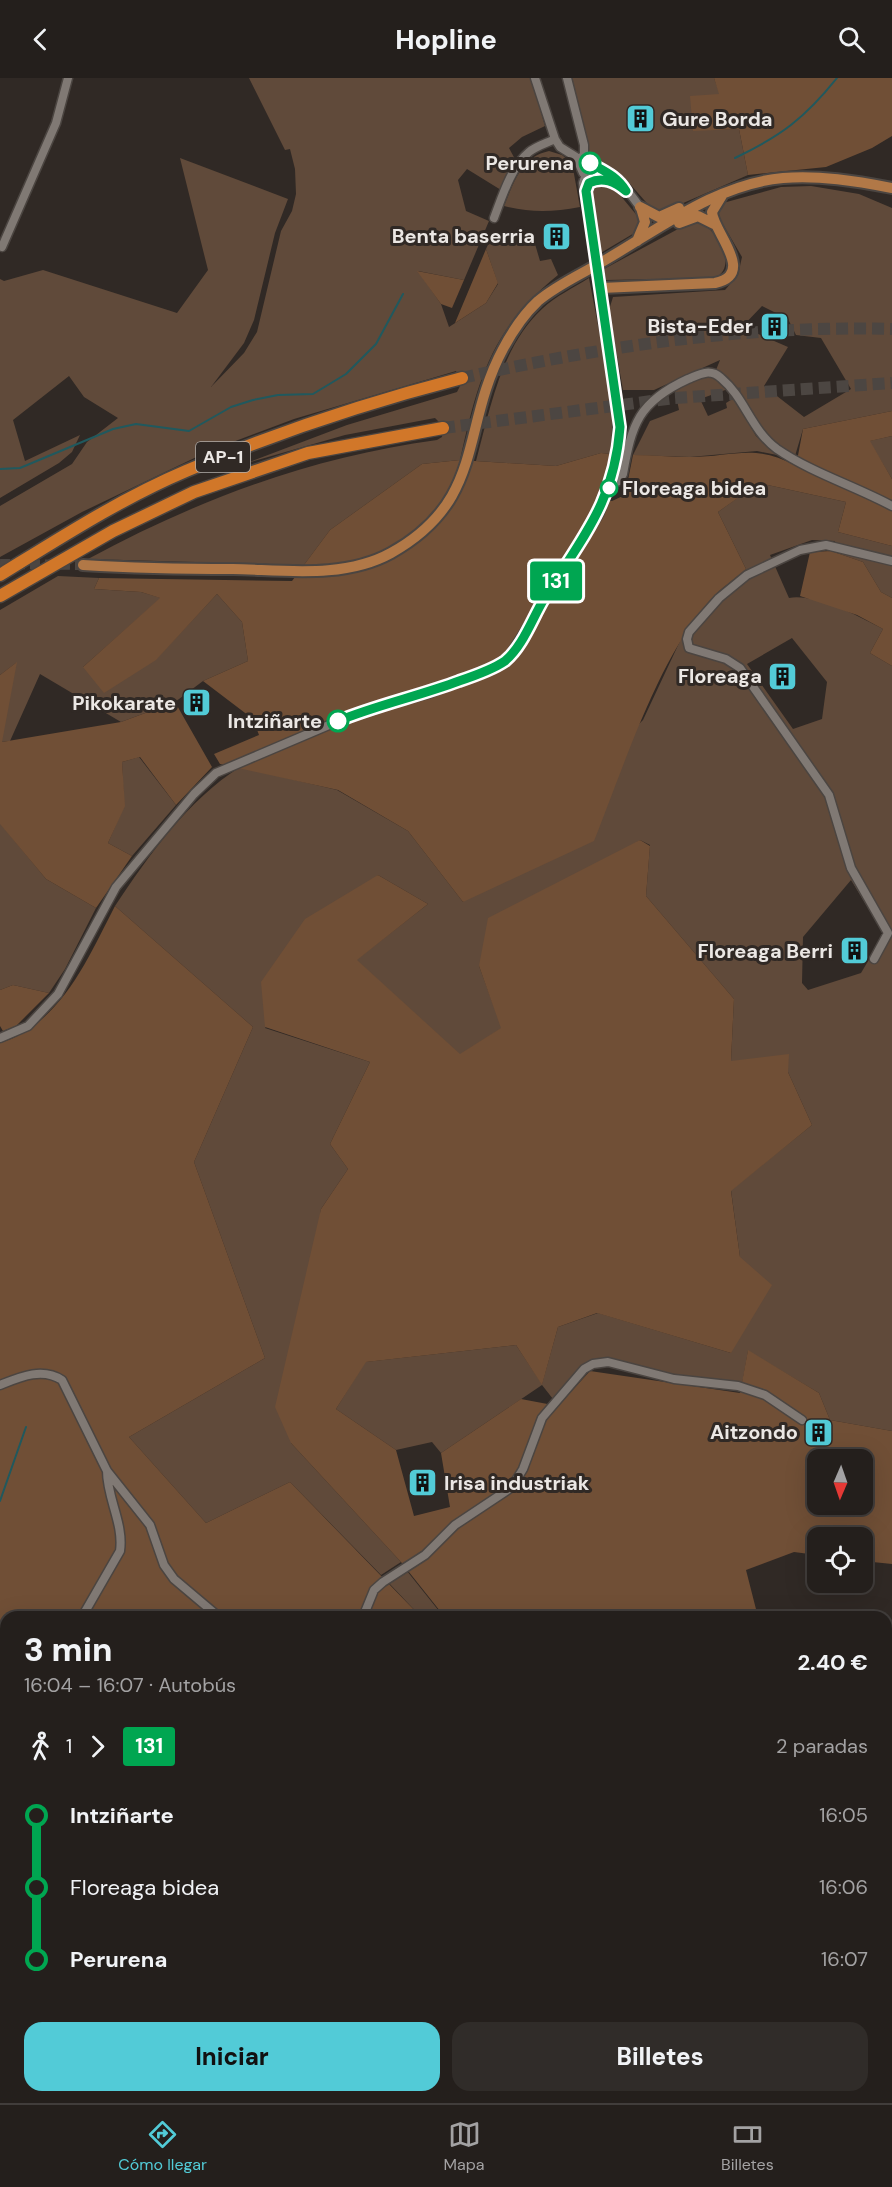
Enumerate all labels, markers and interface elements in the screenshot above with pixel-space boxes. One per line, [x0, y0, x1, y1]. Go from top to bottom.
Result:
text: Hopline [395, 22, 497, 57]
icon: back [24, 23, 57, 56]
icon: search [835, 23, 868, 56]
building icon: Gure Borda [625, 103, 657, 135]
place label: Gure Borda [662, 106, 772, 132]
place label: Perurena [486, 150, 574, 176]
marker: Perurena [579, 152, 601, 174]
building icon: Benta baserria [540, 220, 572, 252]
place label: Benta baserria [392, 223, 535, 249]
building icon: Bista-Eder [758, 310, 790, 342]
place label: Bista-Eder [648, 313, 753, 339]
road number: AP-1 [196, 442, 250, 472]
place label: Floreaga bidea [622, 475, 766, 501]
marker: Floreaga bidea [600, 479, 618, 497]
line badge: 131 [522, 562, 590, 600]
text: 131 [542, 567, 570, 595]
building icon: Floreaga [767, 660, 799, 692]
place label: Floreaga [678, 663, 762, 689]
building icon: Pikokarate [181, 687, 213, 719]
place label: Pikokarate [72, 690, 176, 716]
place label: Intziñarte [228, 708, 322, 734]
marker: Intziñarte [327, 710, 349, 732]
building icon: Floreaga Berri [838, 935, 870, 967]
place label: Floreaga Berri [698, 938, 833, 964]
building icon: Aitzondo [803, 1416, 835, 1448]
place label: Aitzondo [710, 1419, 798, 1445]
north arrow [807, 1449, 873, 1515]
map controls [807, 1449, 873, 1593]
building icon: Irisa industriak [407, 1467, 439, 1499]
place label: Irisa industriak [444, 1470, 590, 1496]
button: locate [807, 1527, 873, 1593]
text: 3 min [24, 1628, 112, 1671]
text: 2.40 € [797, 1648, 868, 1677]
text: 16:04 – 16:07 · Autobús [24, 1672, 236, 1698]
icon: walk [24, 1730, 57, 1763]
icon: forward [81, 1730, 114, 1763]
text: 131 [135, 1732, 163, 1760]
text: 1 [66, 1733, 72, 1759]
text: 2 paradas [776, 1733, 868, 1759]
text: Intziñarte [70, 1801, 174, 1830]
text: 16:05 [819, 1802, 868, 1828]
text: Floreaga bidea [70, 1873, 219, 1902]
text: 16:06 [819, 1874, 868, 1900]
text: Perurena [70, 1945, 167, 1974]
text: 16:07 [821, 1946, 868, 1972]
button: Iniciar [24, 2022, 440, 2091]
button: Billetes [452, 2022, 868, 2091]
tab: Cómo llegar [118, 2118, 207, 2175]
tab: Mapa [444, 2118, 484, 2175]
tab: Billetes [721, 2118, 774, 2175]

